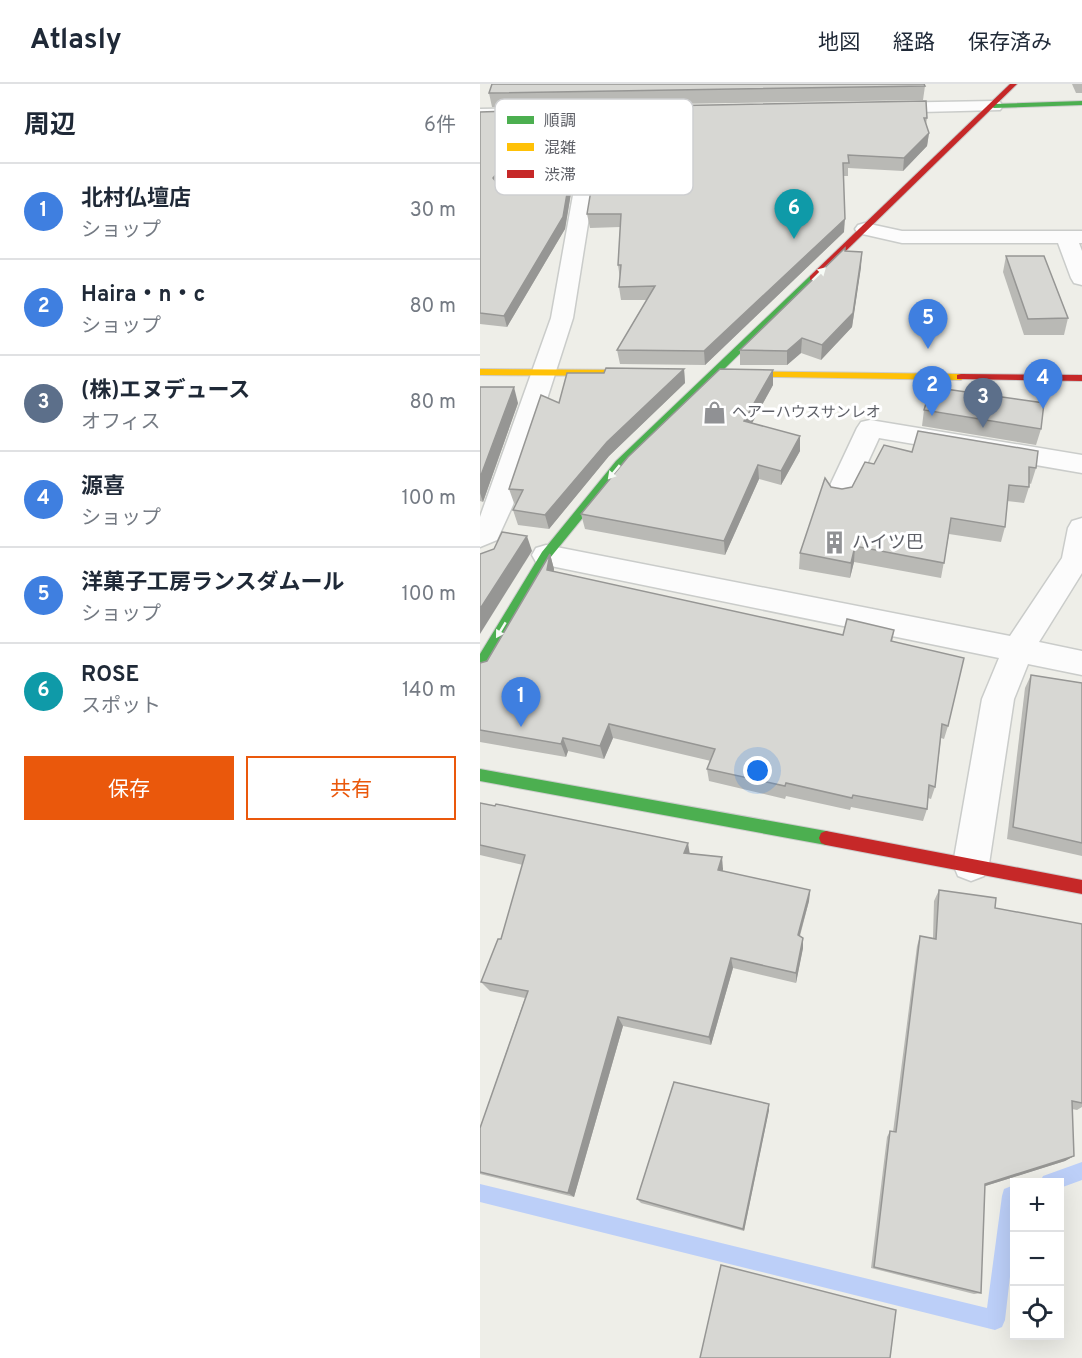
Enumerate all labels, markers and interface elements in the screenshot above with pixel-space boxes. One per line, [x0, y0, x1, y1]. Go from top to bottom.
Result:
text: Atlasly [30, 23, 122, 59]
text: 地図 [818, 30, 860, 57]
text: 経路 [893, 30, 935, 57]
text: 保存済み [968, 30, 1052, 57]
legend [495, 99, 693, 195]
text: 周辺 [24, 110, 76, 143]
text: 順調 [544, 112, 576, 132]
text: 6件 [424, 113, 456, 139]
text: 混雑 [544, 139, 576, 159]
text: 渋滞 [544, 166, 576, 186]
text: 北村仏壇店 [81, 186, 191, 213]
pin: 6 [774, 190, 814, 239]
text: 1 [40, 198, 48, 224]
text: 30 m [410, 198, 456, 224]
text: ショップ [81, 218, 161, 244]
one-way arrow [811, 267, 826, 281]
text: Haira・n・c [81, 282, 206, 309]
text: 2 [37, 294, 50, 320]
text: 80 m [410, 294, 456, 320]
pin: 5 [908, 300, 948, 349]
text: ショップ [81, 314, 161, 340]
pin: 4 [1024, 360, 1062, 409]
pin: 2 [912, 366, 952, 416]
text: (株)エヌデュース [81, 378, 250, 405]
pin: 3 [964, 378, 1002, 428]
text: 3 [38, 390, 50, 416]
text: 80 m [410, 390, 456, 416]
shop icon: ヘアーハウスサンレオ [701, 399, 727, 425]
place label: ヘアーハウスサンレオ [732, 404, 881, 423]
text: オフィス [81, 410, 161, 436]
one-way arrow [608, 464, 621, 479]
text: 源喜 [81, 474, 125, 501]
text: 4 [37, 486, 50, 512]
text: 100 m [401, 486, 456, 512]
text: ショップ [81, 506, 161, 532]
building icon: ハイツ巴 [821, 529, 847, 555]
place label: ハイツ巴 [852, 532, 924, 555]
text: 洋菓子工房ランスダムール [81, 570, 345, 597]
text: 5 [37, 582, 50, 608]
text: 100 m [401, 582, 456, 608]
text: ショップ [81, 602, 161, 628]
one-way arrow [495, 622, 506, 638]
text: ROSE [81, 662, 139, 689]
text: 6 [37, 678, 50, 704]
text: 140 m [402, 678, 456, 704]
pin: 1 [502, 678, 540, 727]
text: スポット [81, 694, 161, 720]
button: 保存 [24, 756, 234, 820]
button: 共有 [246, 756, 456, 820]
your location [743, 756, 772, 785]
map controls [1010, 1178, 1064, 1340]
button: + [1010, 1178, 1064, 1232]
button: − [1010, 1232, 1064, 1286]
button: locate [1010, 1286, 1064, 1340]

